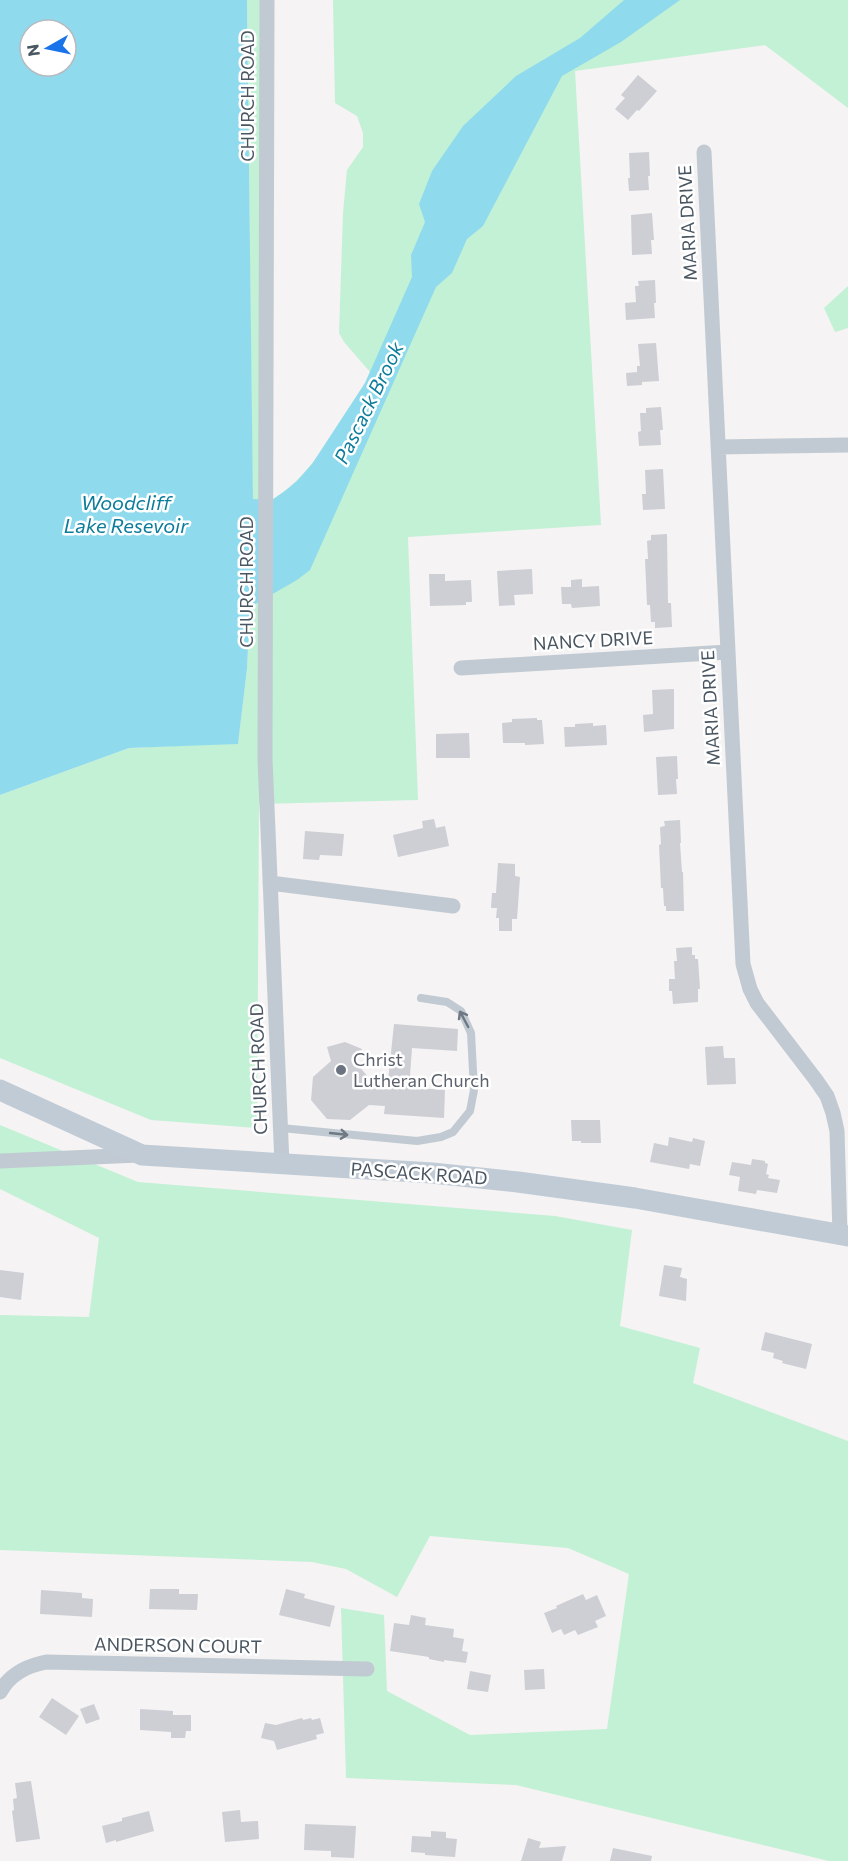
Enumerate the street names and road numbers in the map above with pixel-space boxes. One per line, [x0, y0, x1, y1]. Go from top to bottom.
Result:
street label: CHURCH ROAD [236, 30, 258, 162]
street label: MARIA DRIVE [673, 165, 701, 282]
street label: CHURCH ROAD [235, 516, 257, 648]
street label: NANCY DRIVE [532, 626, 654, 654]
street label: MARIA DRIVE [696, 650, 724, 767]
street label: CHURCH ROAD [245, 1003, 271, 1135]
street label: PASCACK ROAD [350, 1157, 488, 1189]
street label: ANDERSON COURT [94, 1633, 262, 1657]

